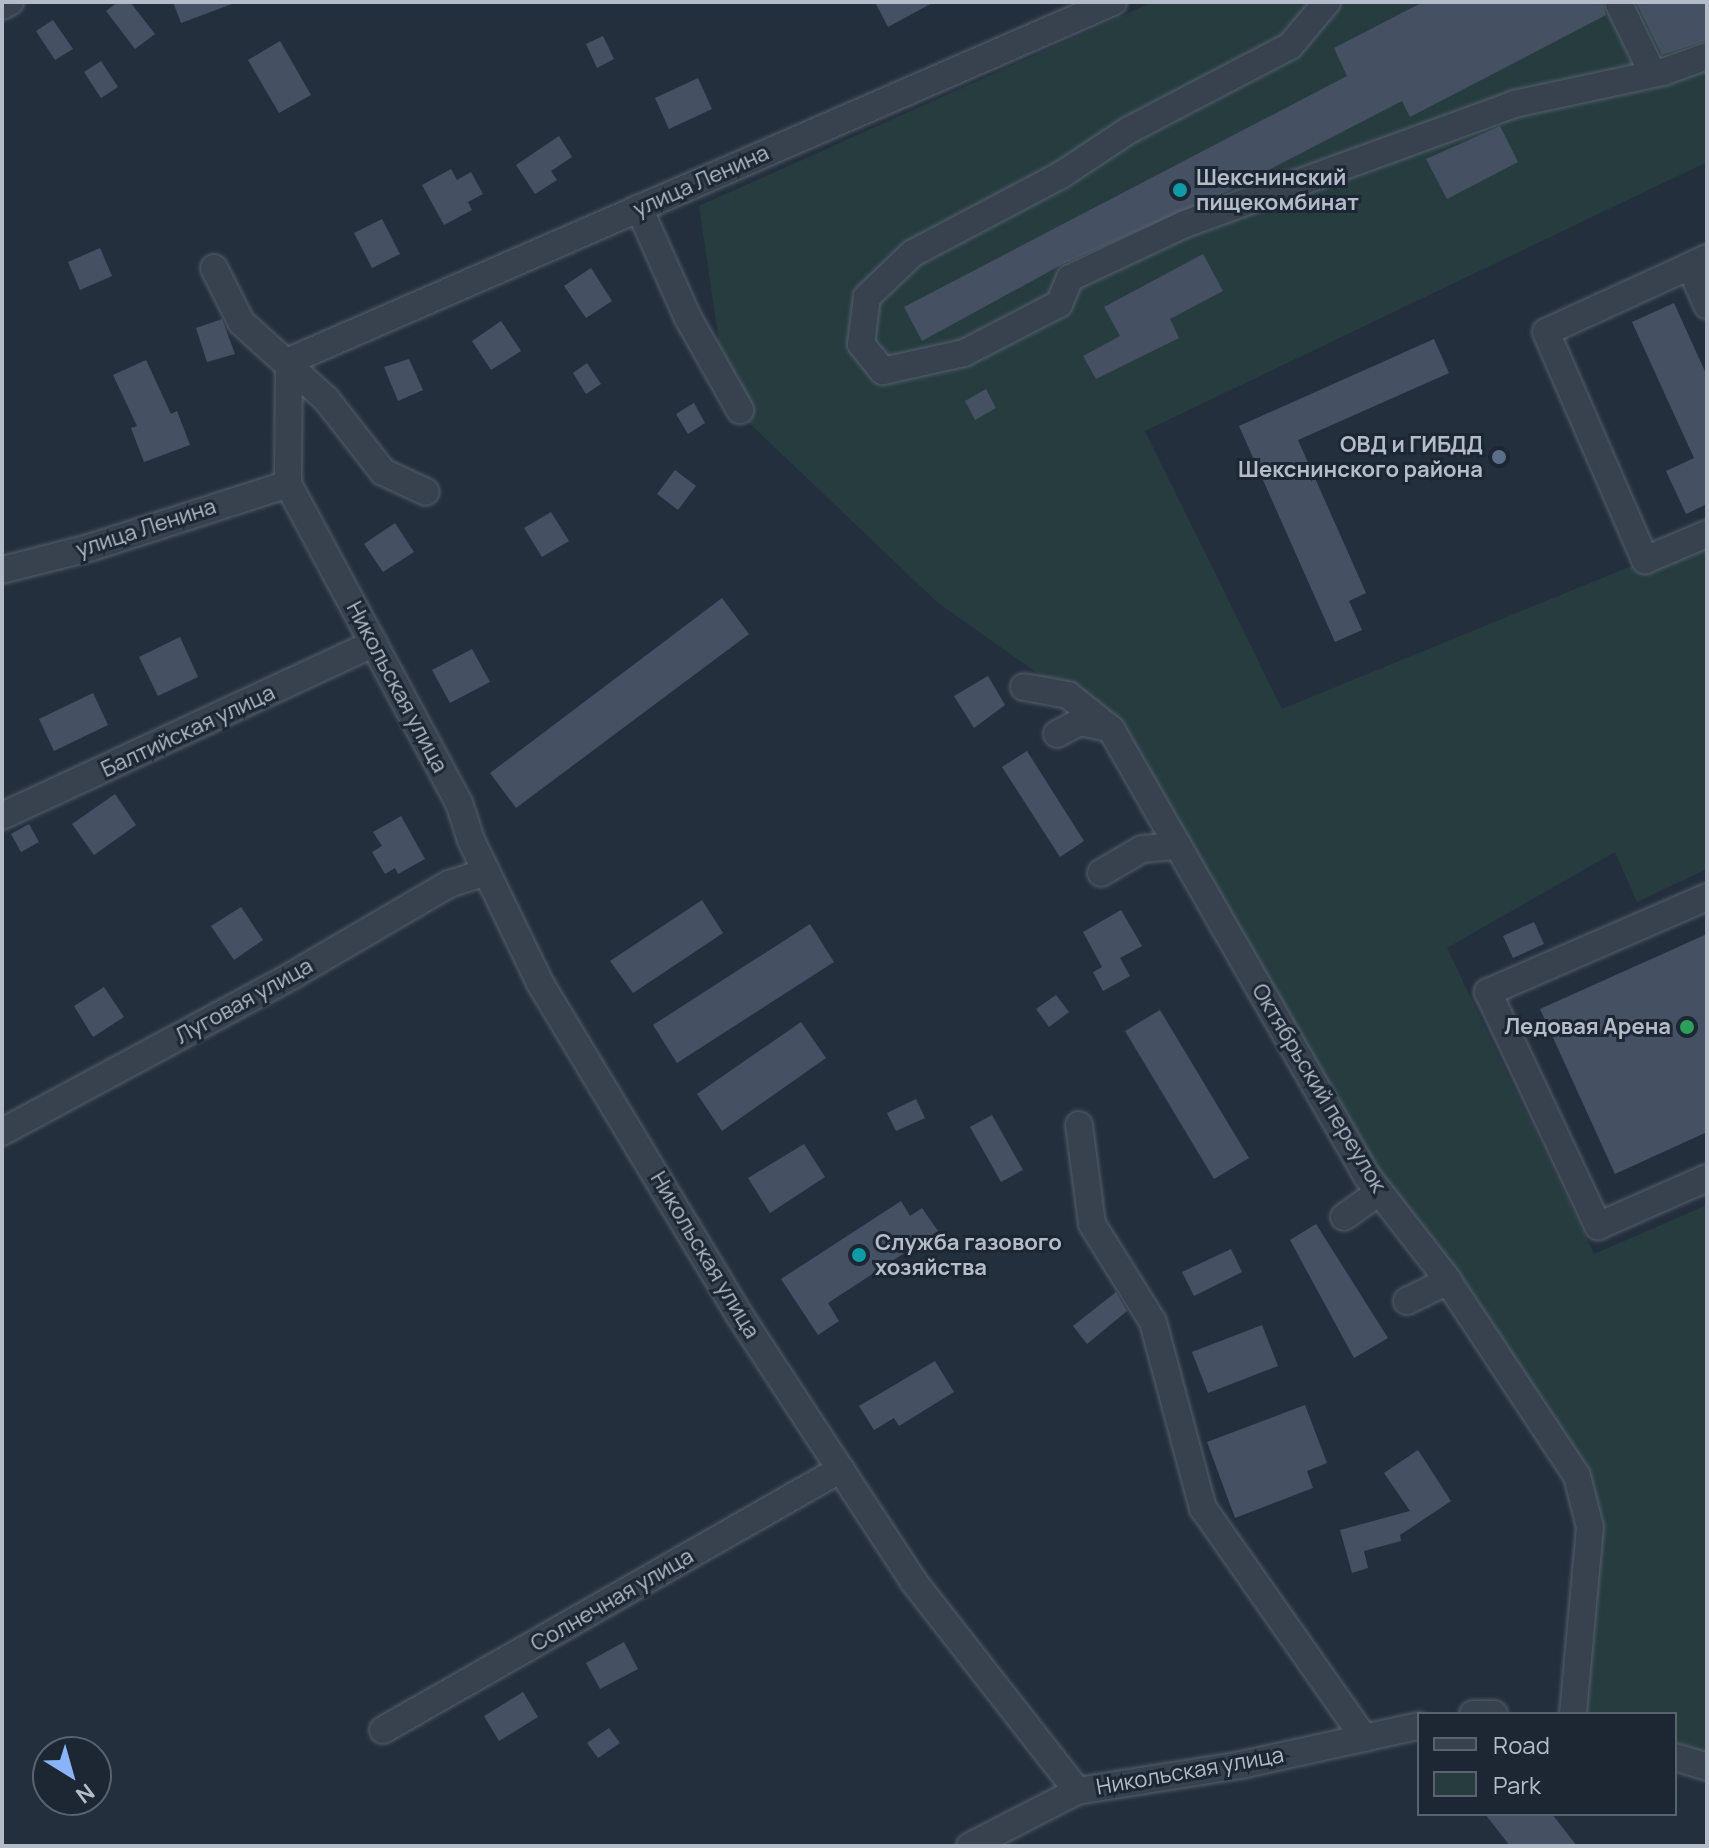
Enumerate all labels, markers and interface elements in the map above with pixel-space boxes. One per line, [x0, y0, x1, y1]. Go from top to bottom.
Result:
street label: улица Ленина [629, 139, 773, 223]
place label: Шекснинский пищекомбинат [1196, 164, 1359, 216]
marker: Шекснинский пищекомбинат [1171, 181, 1189, 199]
place label: ОВД и ГИБДД Шекснинского района [1238, 431, 1483, 482]
marker: ОВД и ГИБДД Шекснинского района [1490, 448, 1508, 466]
street label: улица Ленина [73, 493, 219, 563]
street label: Никольская улица [341, 597, 453, 777]
street label: Балтийская улица [97, 679, 279, 783]
street label: Луговая улица [171, 952, 317, 1050]
street label: Октябрьский переулок [1246, 979, 1392, 1197]
place label: Ледовая Арена [1504, 1014, 1671, 1040]
marker: Ледовая Арена [1678, 1018, 1696, 1036]
street label: Никольская улица [645, 1167, 765, 1343]
place label: Служба газового хозяйства [875, 1229, 1062, 1280]
marker: Служба газового хозяйства [850, 1246, 868, 1264]
street label: Солнечная улица [526, 1543, 698, 1657]
legend [1417, 1712, 1677, 1816]
text: Road [1493, 1728, 1550, 1761]
north arrow [32, 1736, 112, 1816]
street label: Никольская улица [1094, 1742, 1286, 1800]
text: Park [1493, 1768, 1541, 1801]
text: N [70, 1777, 101, 1810]

